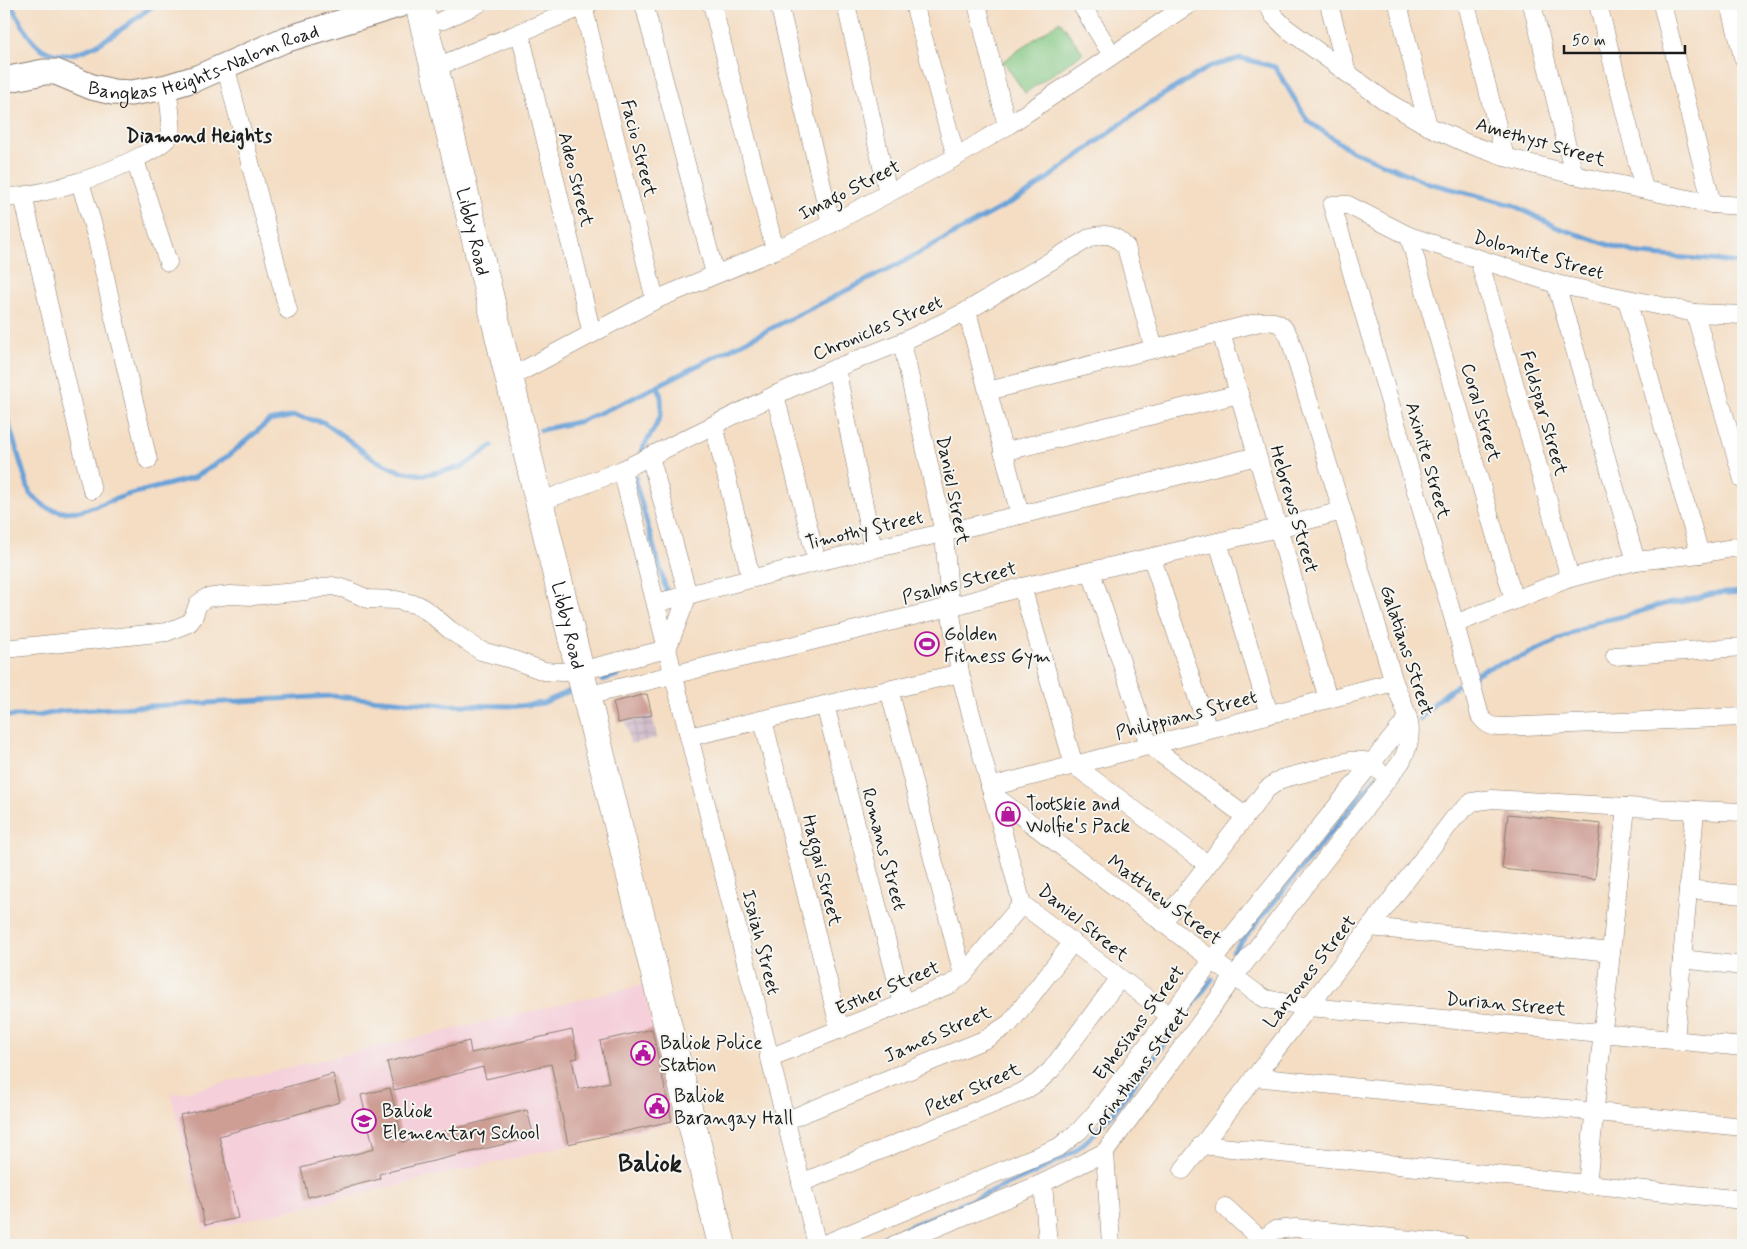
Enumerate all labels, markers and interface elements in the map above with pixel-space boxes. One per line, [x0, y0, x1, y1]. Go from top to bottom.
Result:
street label: Bangkas Heights-Nalom Road [85, 19, 322, 109]
scale bar [1564, 22, 1686, 54]
text: 50 m [1572, 31, 1606, 51]
street label: Facio Street [614, 97, 663, 199]
street label: Amethyst Street [1473, 112, 1608, 174]
district label: Diamond Heights [126, 123, 272, 150]
street label: Adeo Street [552, 129, 599, 229]
street label: Imago Street [795, 154, 906, 229]
street label: Libby Road [450, 185, 495, 278]
street label: Dolomite Street [1470, 225, 1607, 286]
street label: Chronicles Street [809, 290, 946, 367]
street label: Feldspar Street [1514, 348, 1573, 479]
street label: Coral Street [1455, 360, 1507, 465]
street label: Axinite Street [1399, 399, 1456, 522]
street label: Daniel Street [930, 434, 975, 547]
street label: Hebrews Street [1263, 442, 1324, 576]
street label: Timothy Street [803, 505, 926, 557]
street label: Psalms Street [899, 556, 1019, 611]
street label: Libby Road [545, 579, 590, 672]
street label: Galatians Street [1374, 582, 1439, 719]
place label: Golden Fitness Gym [944, 622, 1051, 670]
sports icon: Golden Fitness Gym [914, 631, 940, 657]
street label: Philippians Street [1113, 685, 1260, 746]
street label: Romans Street [855, 785, 912, 913]
place label: Tootskie and Wolfie's Pack [1026, 792, 1130, 839]
shop icon: Tootskie and Wolfie's Pack [995, 801, 1021, 827]
street label: Haggai Street [793, 812, 847, 929]
street label: Matthew Street [1102, 849, 1226, 951]
street label: Daniel Street [1032, 879, 1134, 968]
street label: Isaiah Street [735, 887, 786, 998]
street label: Lanzones Street [1258, 910, 1362, 1034]
street label: Esther Street [832, 955, 944, 1022]
street label: Ephesians Street [1088, 960, 1191, 1086]
street label: Durian Street [1445, 987, 1567, 1022]
street label: James Street [880, 1000, 995, 1069]
street label: Corinthians Street [1081, 1002, 1195, 1142]
place label: Baliok Police Station [660, 1031, 763, 1078]
public building icon: Baliok Police Station [630, 1040, 656, 1066]
street label: Peter Street [921, 1057, 1025, 1122]
place label: Baliok Barangay Hall [674, 1084, 794, 1132]
public building icon: Baliok Barangay Hall [644, 1093, 670, 1119]
place label: Baliok Elementary School [382, 1099, 540, 1146]
school or university icon: Baliok Elementary School [351, 1108, 377, 1134]
district label: Baliok [618, 1149, 682, 1180]

